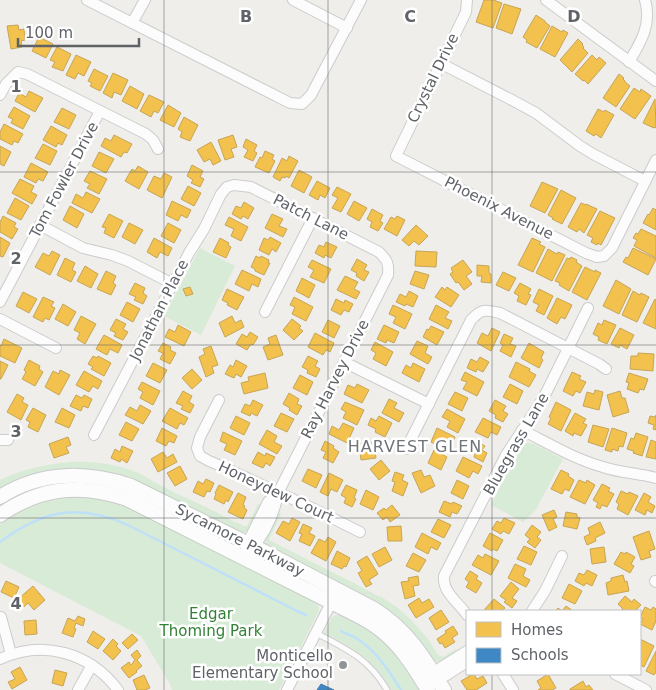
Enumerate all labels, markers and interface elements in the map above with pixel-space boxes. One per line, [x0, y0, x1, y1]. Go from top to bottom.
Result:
text: B [240, 7, 252, 26]
text: C [404, 7, 416, 26]
text: D [567, 7, 581, 26]
scale bar [18, 15, 139, 47]
text: 100 m [25, 24, 73, 42]
street label: Crystal Drive [404, 30, 462, 126]
text: 1 [10, 77, 22, 96]
street label: Tom Fowler Drive [25, 119, 102, 242]
street label: Phoenix Avenue [441, 173, 557, 243]
street label: Patch Lane [270, 190, 352, 244]
text: 2 [10, 249, 22, 268]
street label: Jonathan Place [125, 256, 192, 364]
street label: Ray Harvey Drive [297, 316, 373, 442]
street label: Bluegrass Lane [480, 390, 552, 498]
text: 3 [10, 422, 22, 441]
district label: HARVEST GLEN [348, 437, 482, 456]
street label: Honeydew Court [216, 457, 337, 527]
street label: Sycamore Parkway [173, 500, 308, 580]
text: 4 [10, 594, 22, 613]
park label: Edgar Thoming Park [159, 605, 263, 640]
legend [466, 610, 641, 675]
text: Homes [511, 621, 563, 639]
text: Schools [511, 646, 569, 664]
place label: Monticello Elementary School [192, 647, 333, 682]
marker: Monticello Elementary School [337, 659, 349, 671]

